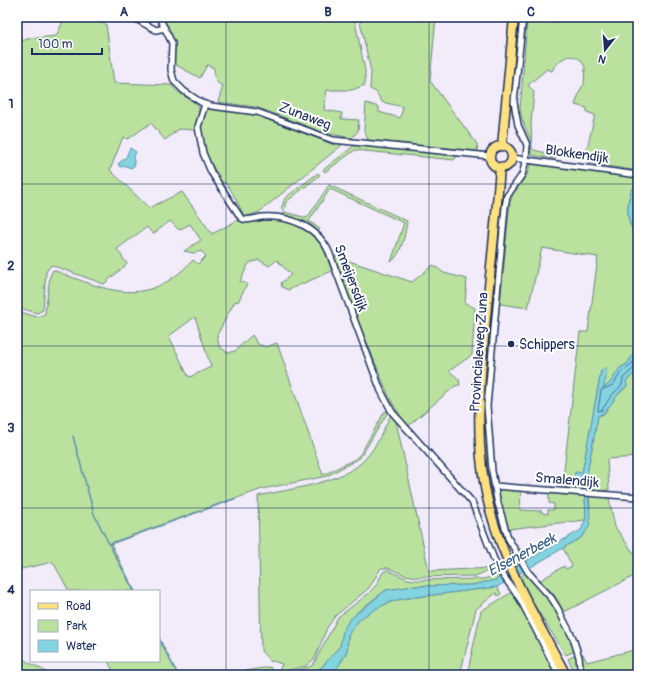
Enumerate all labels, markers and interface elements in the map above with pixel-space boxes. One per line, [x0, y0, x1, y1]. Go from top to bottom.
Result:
text: A [120, 4, 129, 20]
text: B [324, 4, 332, 20]
text: C [527, 4, 535, 20]
scale bar [32, 30, 102, 56]
north arrow [585, 30, 625, 70]
text: 100 m [38, 37, 73, 52]
text: N [596, 52, 608, 66]
text: 1 [8, 96, 14, 112]
street label: Zunaweg [277, 98, 333, 134]
street label: Blokkendijk [544, 141, 610, 167]
street label: Smeijersdijk [330, 242, 372, 314]
text: 2 [7, 258, 15, 274]
street label: Provincialeweg Zuna [466, 292, 492, 412]
place label: Schippers [519, 336, 576, 353]
marker: Schippers [506, 339, 516, 349]
text: 3 [7, 420, 15, 436]
street label: Smalendijk [534, 469, 600, 491]
water label: Elsenerbeek [485, 528, 561, 581]
text: 4 [7, 582, 15, 598]
legend [30, 590, 160, 662]
text: Road [66, 599, 91, 614]
text: Park [66, 619, 87, 634]
text: Water [66, 639, 97, 654]

